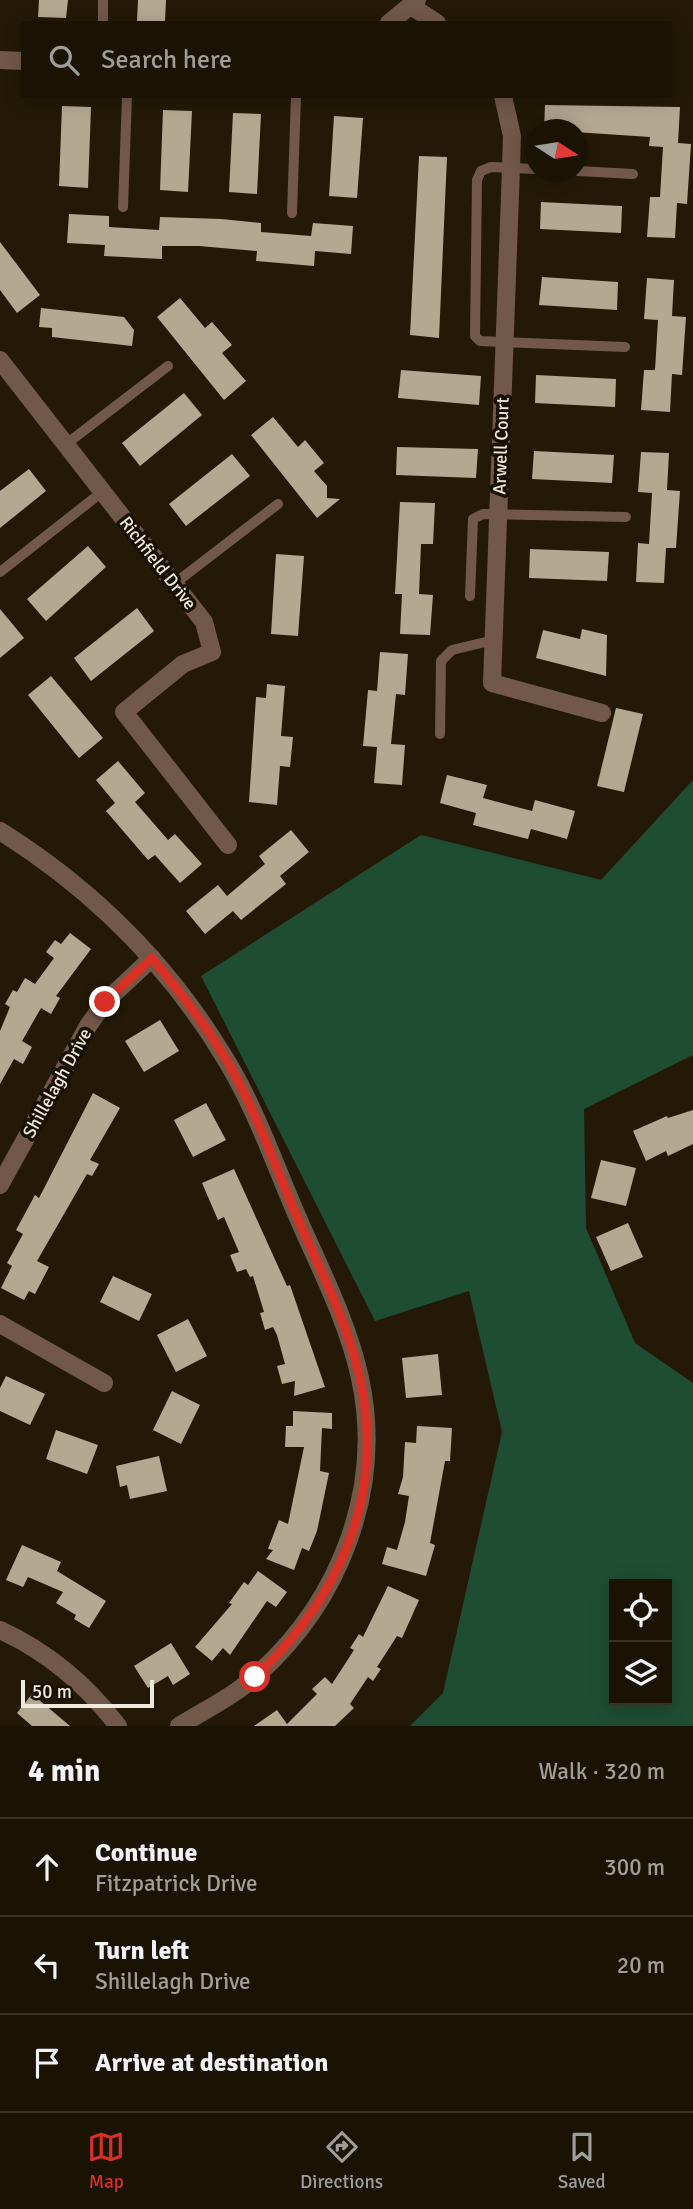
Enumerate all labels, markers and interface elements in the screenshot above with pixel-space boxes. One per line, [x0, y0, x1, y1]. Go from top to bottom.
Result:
search box [21, 21, 672, 98]
icon: search [45, 41, 83, 79]
text: Search here [101, 44, 232, 76]
north arrow [525, 119, 588, 182]
street label: Arwell Court [488, 397, 514, 495]
street label: Richfield Drive [115, 512, 201, 614]
route end [89, 986, 120, 1017]
street label: Shillelagh Drive [18, 1024, 96, 1142]
map controls [609, 1579, 672, 1705]
button: locate [609, 1579, 672, 1642]
button: layers [609, 1642, 672, 1705]
route start [239, 1661, 270, 1692]
scale bar [21, 1677, 154, 1709]
text: 50 m [32, 1680, 72, 1704]
text: 4 min [28, 1753, 100, 1790]
text: Walk · 320 m [539, 1757, 665, 1786]
text: Continue [95, 1837, 197, 1869]
icon: ahead [28, 1848, 66, 1886]
text: 300 m [604, 1853, 665, 1882]
text: Fitzpatrick Drive [95, 1869, 257, 1898]
text: Turn left [95, 1935, 189, 1967]
icon: left [28, 1946, 66, 1984]
text: 20 m [617, 1951, 665, 1980]
text: Shillelagh Drive [95, 1967, 251, 1996]
icon: arrive [28, 2044, 66, 2082]
text: Arrive at destination [95, 2047, 328, 2079]
tab: Map [87, 2128, 125, 2194]
tab: Directions [300, 2128, 383, 2194]
tab: Saved [558, 2128, 606, 2194]

